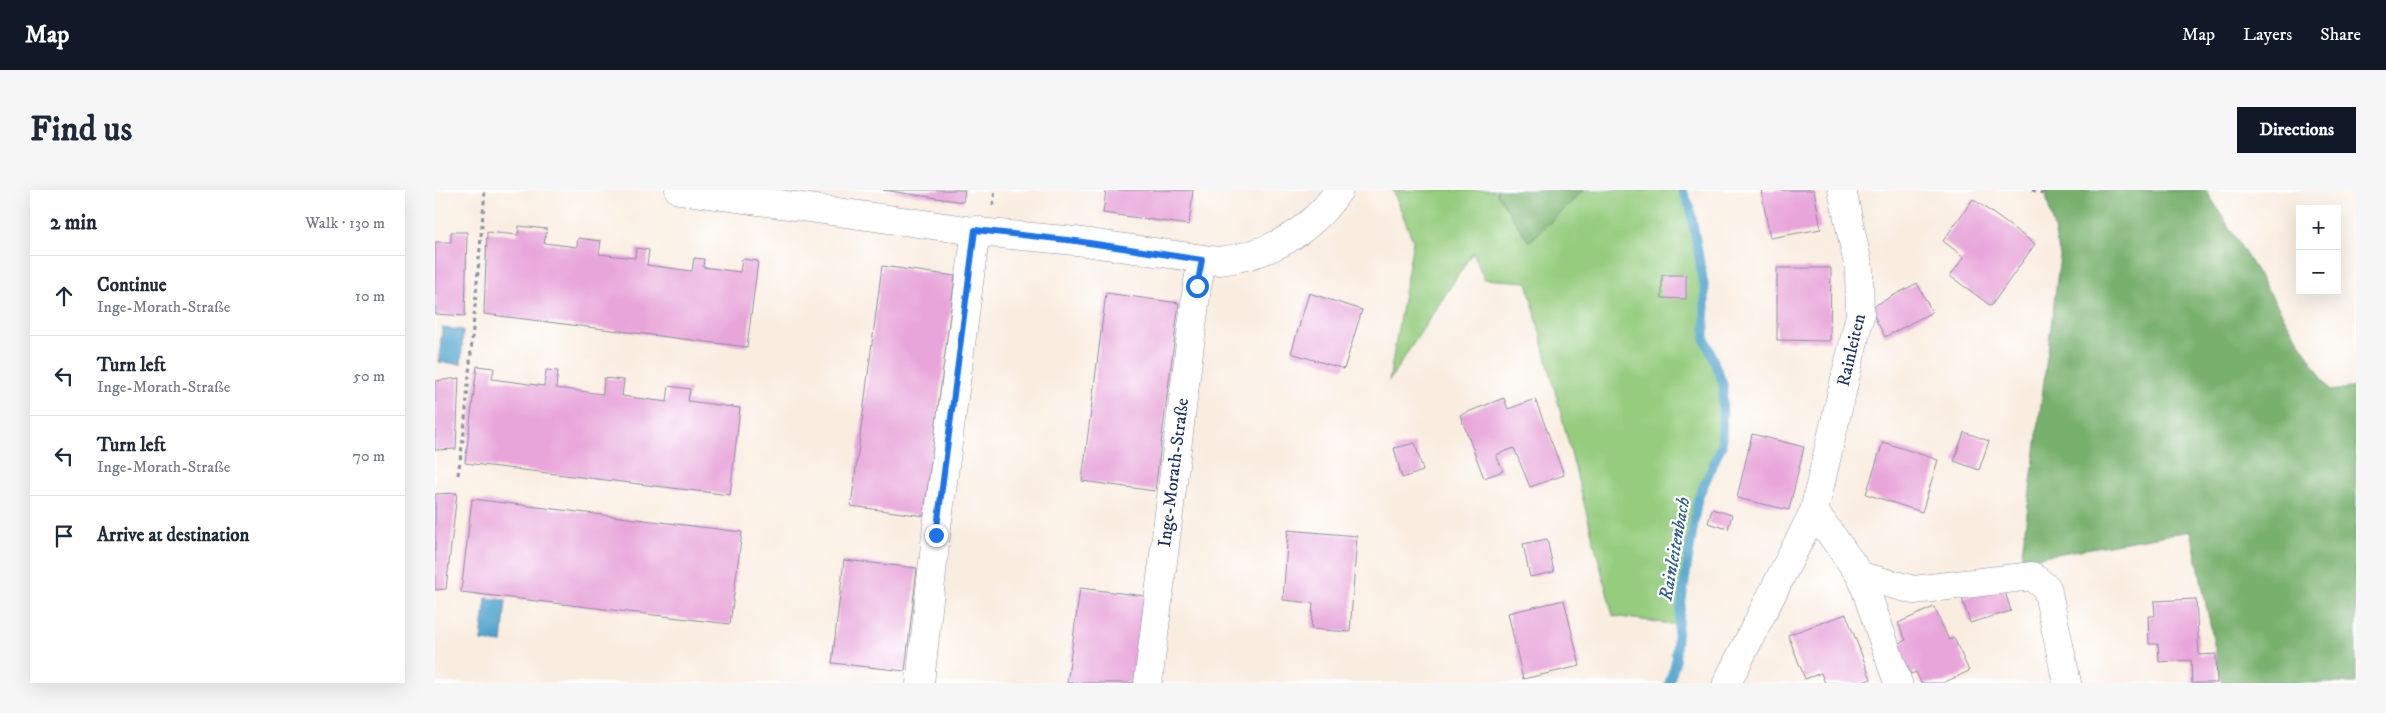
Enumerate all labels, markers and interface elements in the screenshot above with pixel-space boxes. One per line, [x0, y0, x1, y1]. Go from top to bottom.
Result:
text: Map [25, 20, 69, 50]
text: Map [2182, 24, 2215, 46]
text: Layers [2243, 24, 2292, 46]
text: Share [2320, 24, 2361, 46]
button: Directions [2237, 107, 2356, 153]
text: Find us [30, 108, 132, 152]
map controls [2296, 205, 2341, 295]
button: + [2296, 205, 2341, 250]
text: 2 min [50, 210, 97, 236]
text: Walk · 130 m [305, 213, 385, 233]
button: − [2296, 250, 2341, 295]
text: Continue [97, 274, 167, 297]
route start [1186, 275, 1209, 298]
icon: ahead [50, 282, 78, 310]
text: 10 m [355, 286, 385, 306]
text: Inge-Morath-Straße [97, 297, 230, 317]
street label: Rainleiten [1833, 311, 1871, 389]
text: Turn left [97, 354, 166, 377]
icon: left [50, 362, 78, 390]
text: 50 m [353, 366, 385, 386]
text: Inge-Morath-Straße [97, 377, 230, 397]
street label: Inge-Morath-Straße [1154, 397, 1194, 548]
text: Turn left [97, 434, 166, 457]
icon: left [50, 442, 78, 470]
text: 70 m [353, 446, 385, 466]
text: Inge-Morath-Straße [97, 457, 230, 477]
water label: Rainleitenbach [1654, 495, 1695, 604]
icon: arrive [50, 522, 78, 550]
text: Arrive at destination [97, 524, 249, 547]
route end [925, 524, 948, 547]

